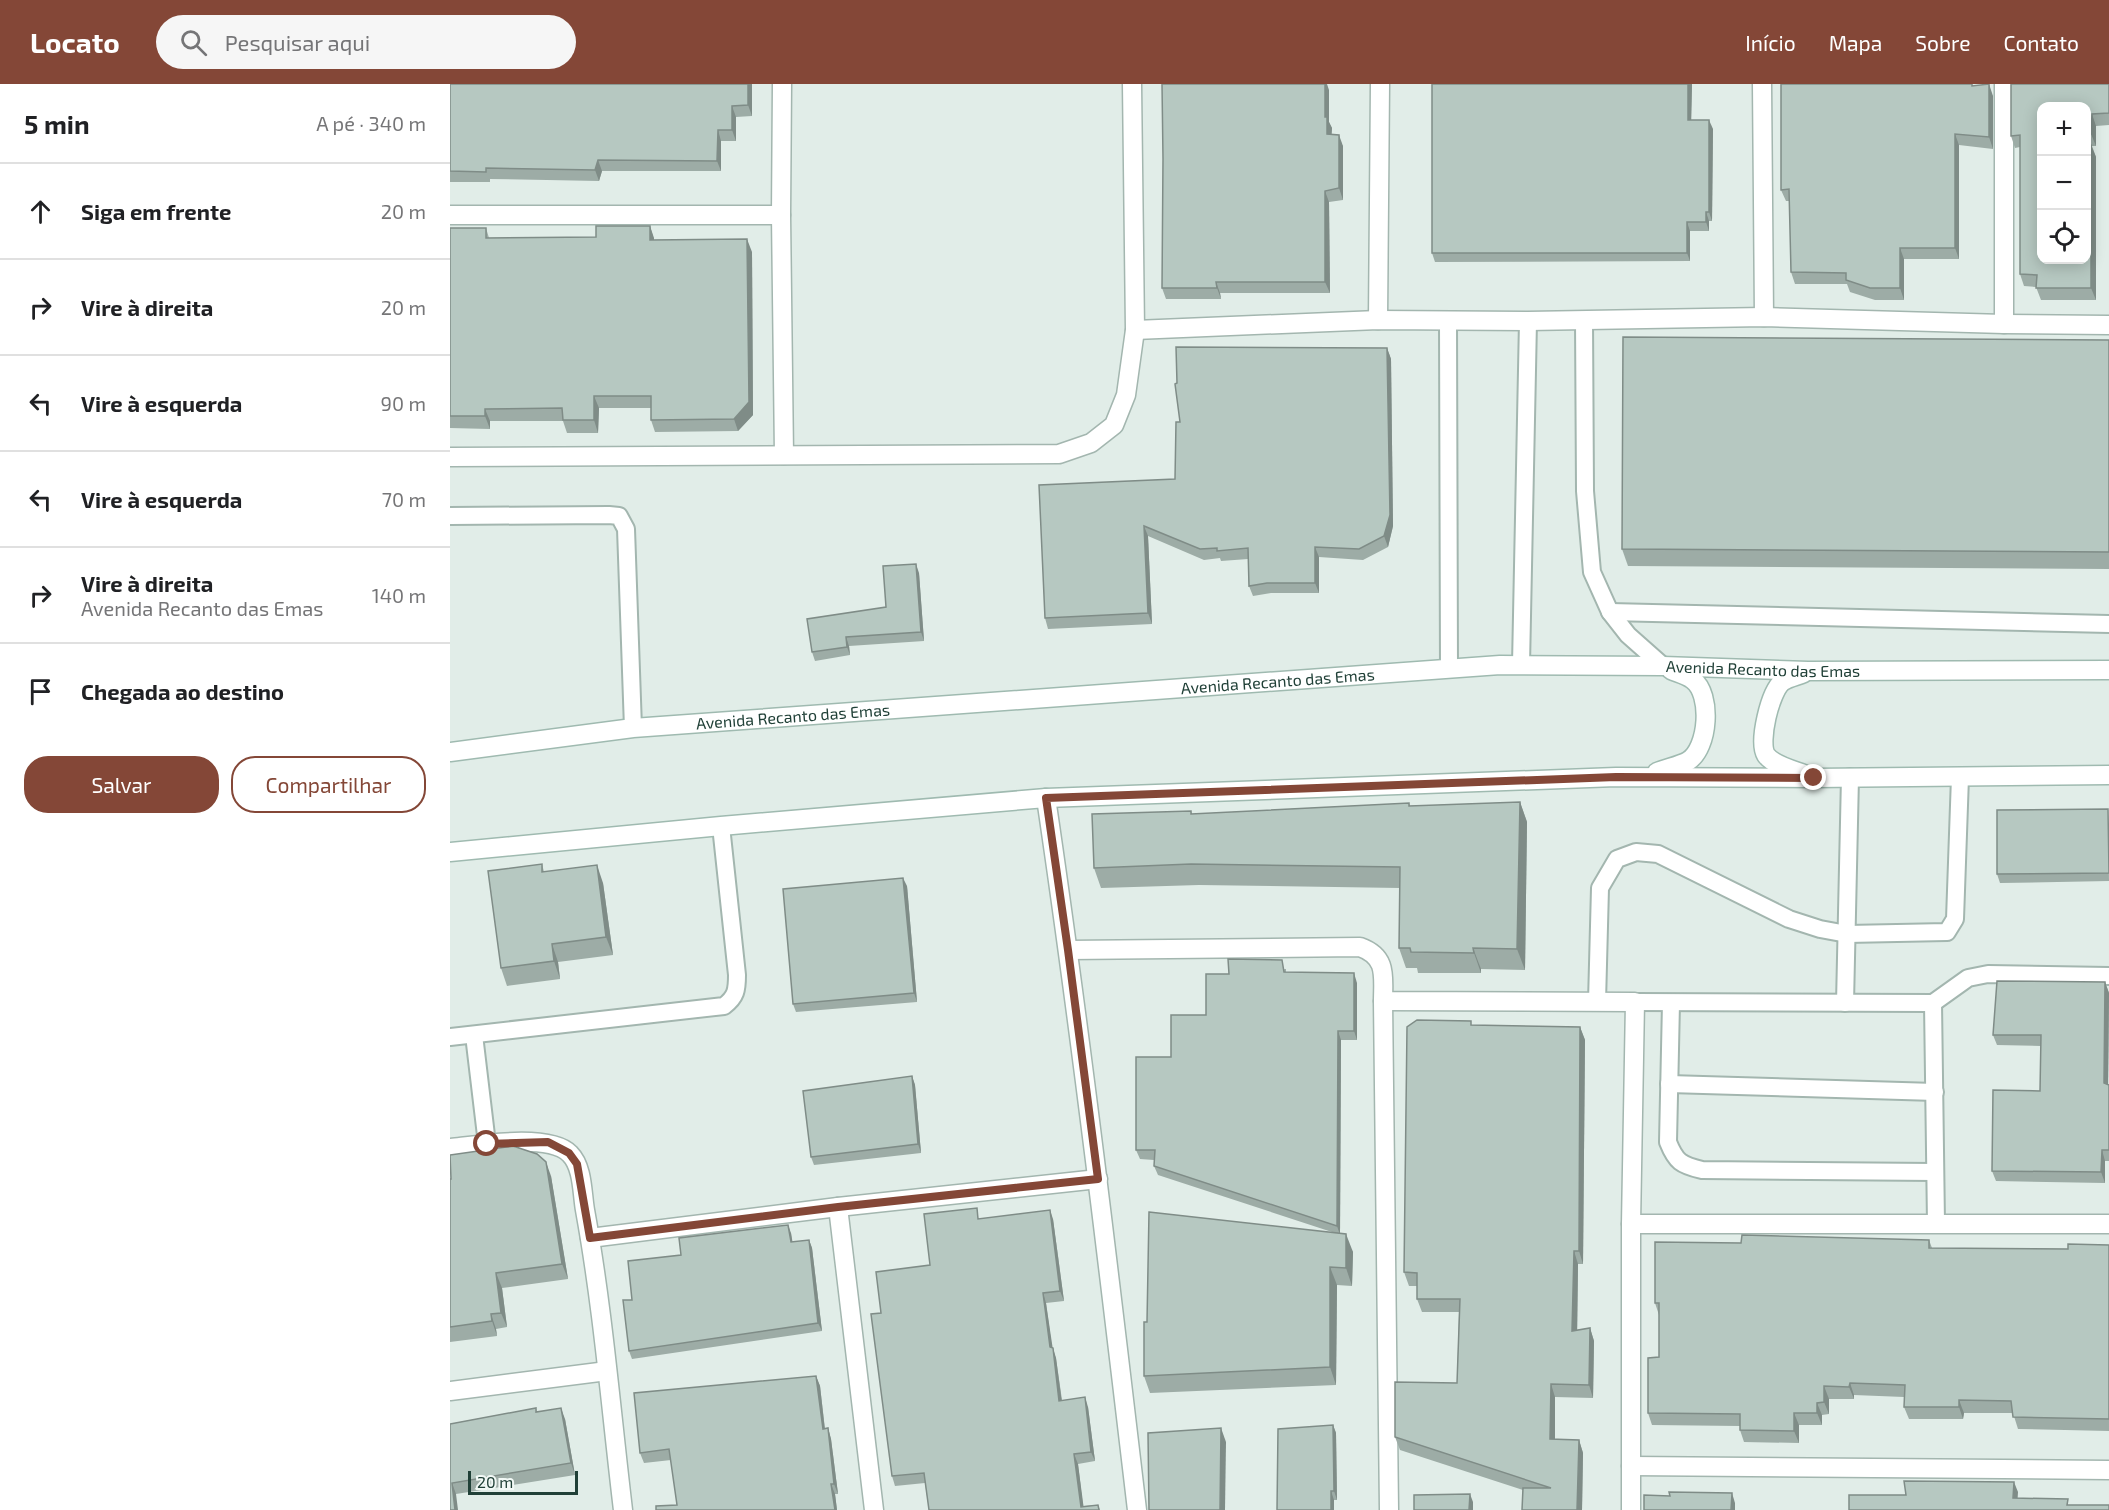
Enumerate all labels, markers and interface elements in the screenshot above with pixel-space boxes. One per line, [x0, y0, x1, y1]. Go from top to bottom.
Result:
search box [156, 15, 576, 69]
text: Locato [30, 25, 120, 59]
icon: search [177, 26, 210, 59]
text: Pesquisar aqui [225, 29, 370, 55]
text: Início [1745, 30, 1796, 55]
text: Mapa [1829, 30, 1882, 55]
text: Sobre [1915, 30, 1970, 55]
text: Contato [2003, 30, 2079, 55]
map controls [2037, 102, 2091, 264]
button: + [2037, 102, 2091, 156]
text: 5 min [24, 108, 90, 139]
text: A pé · 340 m [316, 111, 426, 135]
button: − [2037, 156, 2091, 210]
icon: ahead [24, 195, 57, 228]
text: Siga em frente [81, 198, 231, 224]
text: 20 m [381, 199, 426, 223]
button: locate [2037, 210, 2091, 264]
icon: right [24, 291, 57, 324]
text: Vire à direita [81, 294, 213, 320]
text: 20 m [381, 295, 426, 319]
icon: left [24, 387, 57, 420]
text: Vire à esquerda [81, 390, 242, 416]
text: 90 m [381, 391, 426, 415]
icon: left [24, 483, 57, 516]
text: Vire à esquerda [81, 486, 242, 512]
text: 70 m [382, 487, 426, 511]
text: Vire à direita [81, 570, 213, 596]
icon: right [24, 579, 57, 612]
text: 140 m [372, 583, 426, 607]
text: Avenida Recanto das Emas [81, 596, 323, 620]
street label: Avenida Recanto das Emas [1666, 656, 1860, 680]
street label: Avenida Recanto das Emas [1180, 664, 1375, 697]
icon: arrive [24, 675, 57, 708]
text: Chegada ao destino [81, 678, 284, 704]
street label: Avenida Recanto das Emas [695, 699, 890, 732]
button: Salvar [24, 756, 219, 813]
button: Compartilhar [231, 756, 426, 813]
route end [1800, 764, 1826, 790]
route start [473, 1130, 499, 1156]
scale bar [468, 1468, 578, 1496]
text: 20 m [477, 1472, 513, 1491]

